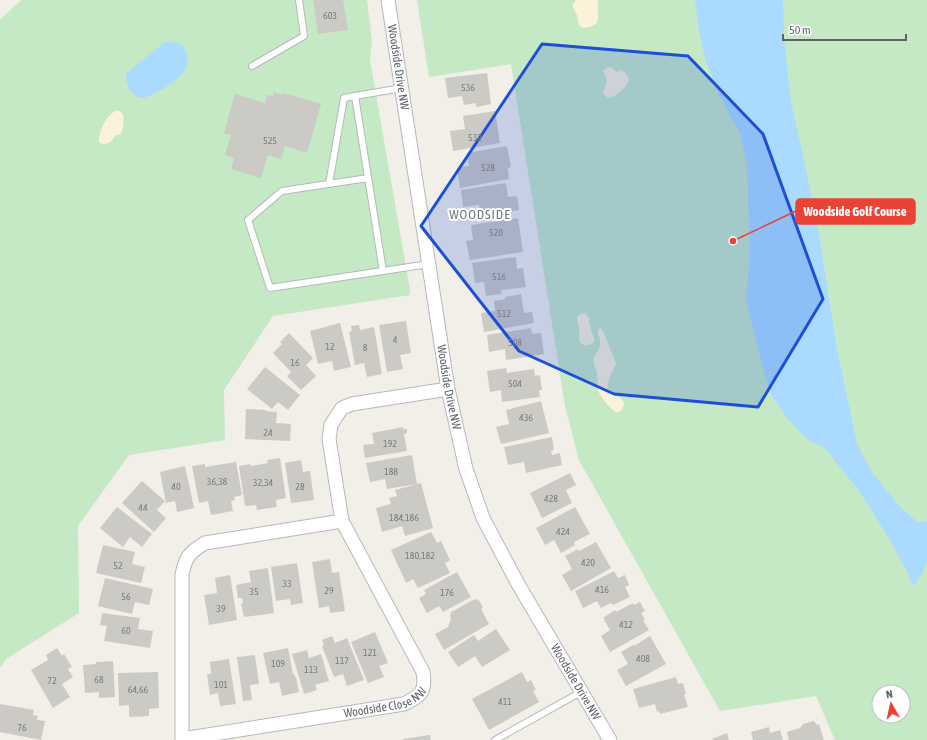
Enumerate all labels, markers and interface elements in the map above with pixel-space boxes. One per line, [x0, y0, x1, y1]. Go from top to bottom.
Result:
house number: 603 [323, 10, 337, 21]
scale bar [783, 16, 906, 42]
text: 50 m [789, 23, 811, 37]
street label: Woodside Drive NW [385, 24, 412, 111]
house number: 536 [461, 82, 475, 93]
house number: 532 [468, 132, 482, 143]
house number: 525 [263, 135, 277, 146]
house number: 528 [481, 162, 495, 173]
callout: Woodside Golf Course [796, 199, 915, 224]
text: Woodside Golf Course [802, 204, 907, 219]
district label: WOODSIDE [449, 207, 511, 222]
house number: 520 [489, 227, 503, 238]
house number: 516 [492, 271, 506, 282]
house number: 512 [497, 308, 511, 319]
house number: 4 [393, 334, 398, 345]
house number: 508 [508, 337, 522, 348]
house number: 12 [325, 341, 335, 352]
house number: 8 [363, 342, 368, 353]
street label: Woodside Drive NW [434, 344, 464, 431]
house number: 16 [290, 357, 300, 368]
house number: 504 [508, 378, 522, 389]
house number: 436 [519, 412, 533, 423]
house number: 24 [263, 427, 273, 438]
house number: 192 [383, 438, 397, 449]
house number: 188 [384, 466, 398, 477]
house number: 36,38 [207, 476, 228, 487]
house number: 32,34 [253, 477, 274, 488]
house number: 40 [171, 481, 181, 492]
house number: 28 [295, 481, 305, 492]
house number: 428 [544, 493, 558, 504]
house number: 44 [138, 502, 148, 513]
house number: 184,186 [389, 512, 419, 523]
house number: 424 [556, 526, 570, 537]
house number: 180,182 [405, 550, 435, 561]
house number: 420 [581, 557, 595, 568]
house number: 52 [113, 560, 123, 571]
house number: 33 [282, 578, 292, 589]
house number: 416 [595, 584, 609, 595]
house number: 29 [324, 585, 334, 596]
house number: 35 [249, 586, 259, 597]
house number: 176 [440, 587, 454, 598]
house number: 56 [121, 591, 131, 602]
house number: 39 [216, 603, 226, 614]
house number: 412 [619, 619, 633, 630]
house number: 60 [121, 625, 131, 636]
street label: Woodside Drive NW [548, 641, 604, 723]
house number: 121 [363, 647, 377, 658]
house number: 408 [636, 653, 650, 664]
house number: 117 [335, 655, 349, 666]
house number: 109 [271, 658, 285, 669]
house number: 113 [304, 664, 318, 675]
house number: 68 [94, 674, 104, 685]
house number: 72 [47, 675, 57, 686]
house number: 101 [214, 679, 228, 690]
house number: 64,66 [128, 684, 149, 695]
street label: Woodside Close NW [343, 684, 430, 720]
north arrow [871, 684, 911, 724]
text: N [885, 688, 894, 701]
house number: 411 [498, 696, 512, 707]
house number: 76 [17, 722, 27, 733]

